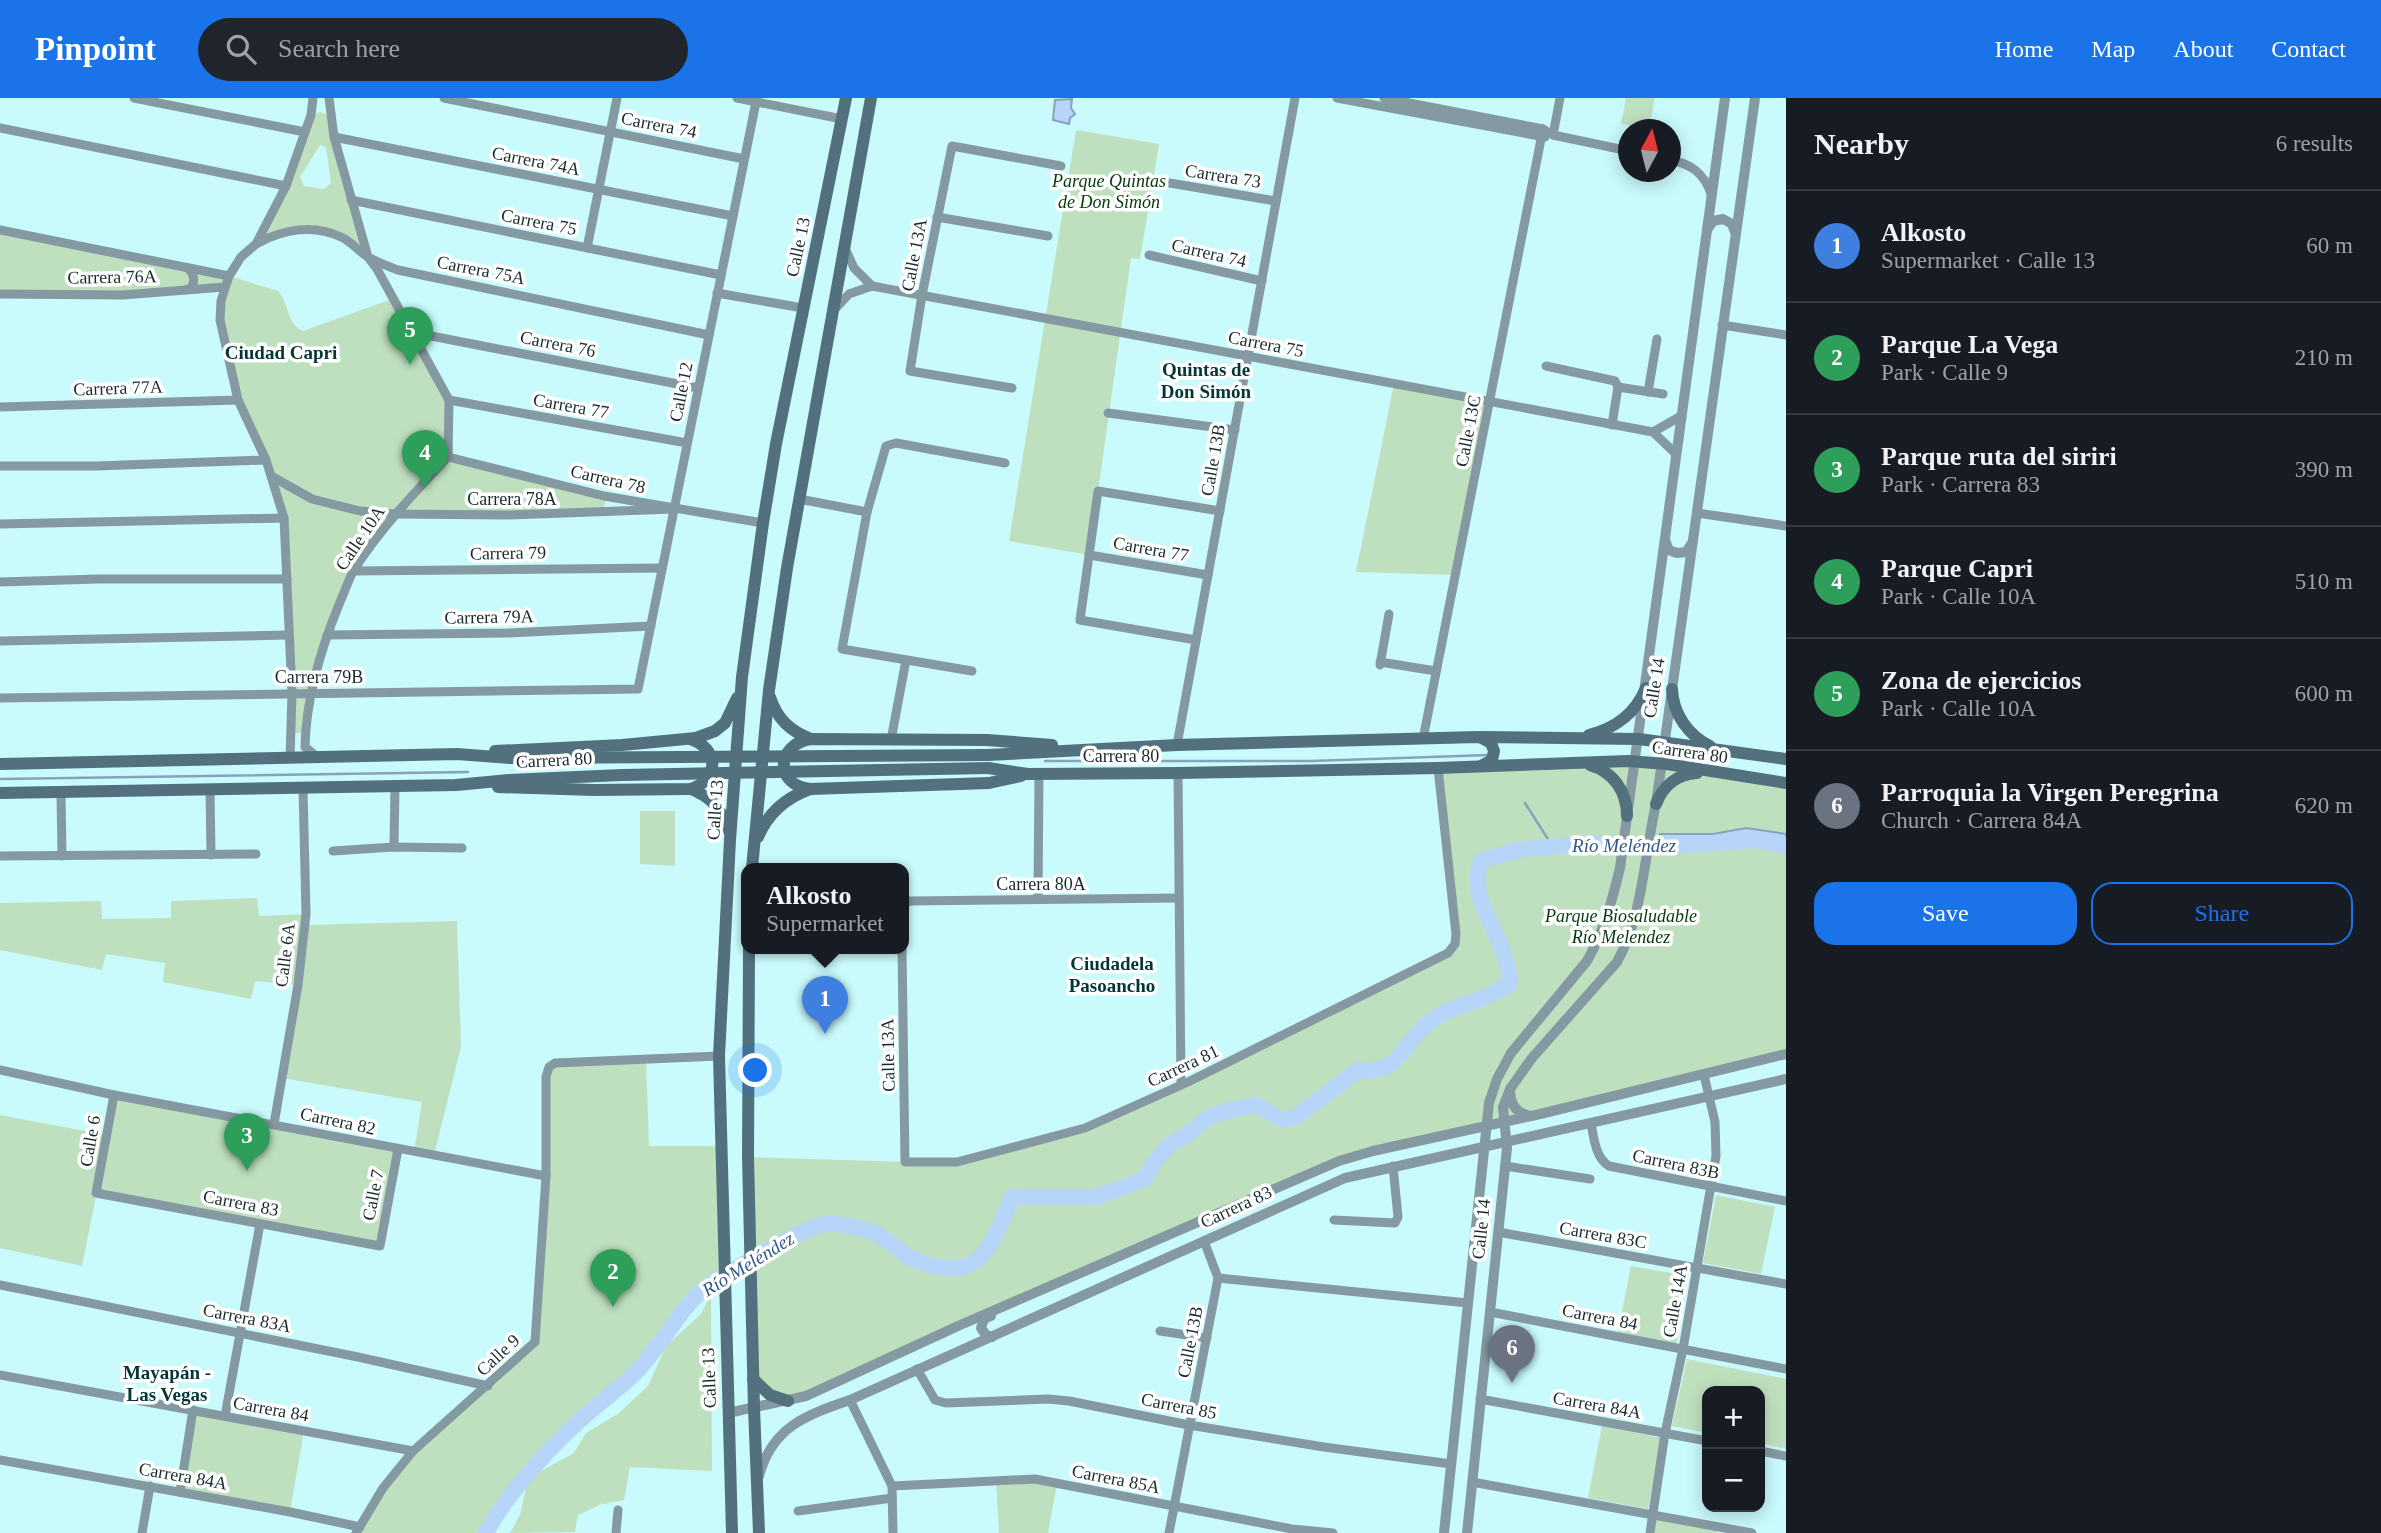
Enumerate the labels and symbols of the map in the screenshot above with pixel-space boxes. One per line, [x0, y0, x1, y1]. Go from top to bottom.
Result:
street label: Carrera 74 [620, 108, 698, 142]
north arrow [1618, 119, 1681, 182]
street label: Carrera 74A [490, 143, 582, 179]
street label: Carrera 73 [1184, 160, 1262, 192]
park label: Parque Quintas de Don Simón [1051, 171, 1166, 212]
street label: Carrera 75 [500, 205, 578, 239]
street label: Calle 13 [782, 215, 814, 279]
street label: Calle 13A [897, 217, 931, 293]
street label: Carrera 74 [1169, 235, 1249, 271]
street label: Carrera 75A [435, 252, 527, 288]
street label: Carrera 76A [67, 266, 157, 288]
pin: 5 [387, 307, 433, 365]
street label: Carrera 76 [519, 327, 597, 361]
street label: Carrera 75 [1227, 327, 1305, 361]
district label: Ciudad Capri [225, 342, 337, 363]
district label: Quintas de Don Simón [1161, 359, 1252, 402]
street label: Calle 12 [665, 360, 697, 424]
street label: Carrera 77A [73, 376, 163, 400]
street label: Carrera 77 [532, 390, 610, 422]
street label: Calle 13C [1451, 394, 1485, 468]
street label: Calle 13B [1197, 423, 1229, 497]
pin: 4 [402, 430, 448, 488]
street label: Carrera 78 [568, 461, 648, 497]
street label: Carrera 78A [467, 489, 557, 509]
street label: Calle 10A [331, 502, 389, 574]
street label: Carrera 77 [1112, 533, 1190, 565]
street label: Carrera 79 [470, 542, 546, 564]
street label: Carrera 79A [444, 606, 534, 628]
street label: Calle 14 [1639, 657, 1669, 719]
street label: Carrera 79B [275, 667, 363, 687]
street label: Carrera 80 [1651, 737, 1729, 767]
street label: Carrera 80 [1083, 746, 1159, 766]
street label: Carrera 80 [515, 748, 593, 772]
street label: Calle 13 [703, 779, 727, 841]
water label: Río Meléndez [1571, 835, 1677, 856]
street label: Carrera 80A [996, 874, 1086, 894]
park label: Parque Biosaludable Río Melendez [1544, 906, 1697, 947]
street label: Calle 6A [271, 922, 299, 988]
district label: Ciudadela Pasoancho [1069, 953, 1155, 996]
pin: 1 [802, 976, 848, 1034]
street label: Calle 13A [877, 1018, 899, 1092]
street label: Carrera 81 [1144, 1041, 1222, 1091]
your location [738, 1053, 772, 1087]
street label: Carrera 82 [299, 1103, 377, 1139]
pin: 3 [224, 1113, 270, 1171]
street label: Calle 6 [76, 1114, 104, 1168]
street label: Carrera 83B [1631, 1145, 1721, 1183]
street label: Calle 7 [358, 1168, 388, 1222]
street label: Carrera 83 [1197, 1182, 1275, 1232]
street label: Carrera 83 [202, 1186, 280, 1220]
street label: Calle 14 [1468, 1198, 1494, 1260]
street label: Carrera 83C [1558, 1217, 1648, 1253]
water label: Río Meléndez [698, 1227, 798, 1301]
pin: 2 [590, 1249, 636, 1307]
street label: Calle 14A [1659, 1263, 1691, 1339]
street label: Carrera 83A [201, 1300, 293, 1336]
street label: Carrera 84 [1561, 1300, 1639, 1334]
street label: Calle 13B [1173, 1305, 1207, 1379]
pin: 6 [1489, 1325, 1535, 1383]
street label: Calle 9 [472, 1330, 524, 1380]
street label: Calle 13 [698, 1347, 720, 1409]
district label: Mayapán - Las Vegas [123, 1362, 211, 1405]
street label: Carrera 84A [1551, 1387, 1643, 1423]
street label: Carrera 85 [1140, 1389, 1218, 1423]
street label: Carrera 84 [232, 1393, 310, 1425]
street label: Carrera 84A [137, 1458, 229, 1494]
street label: Carrera 85A [1070, 1461, 1162, 1497]

